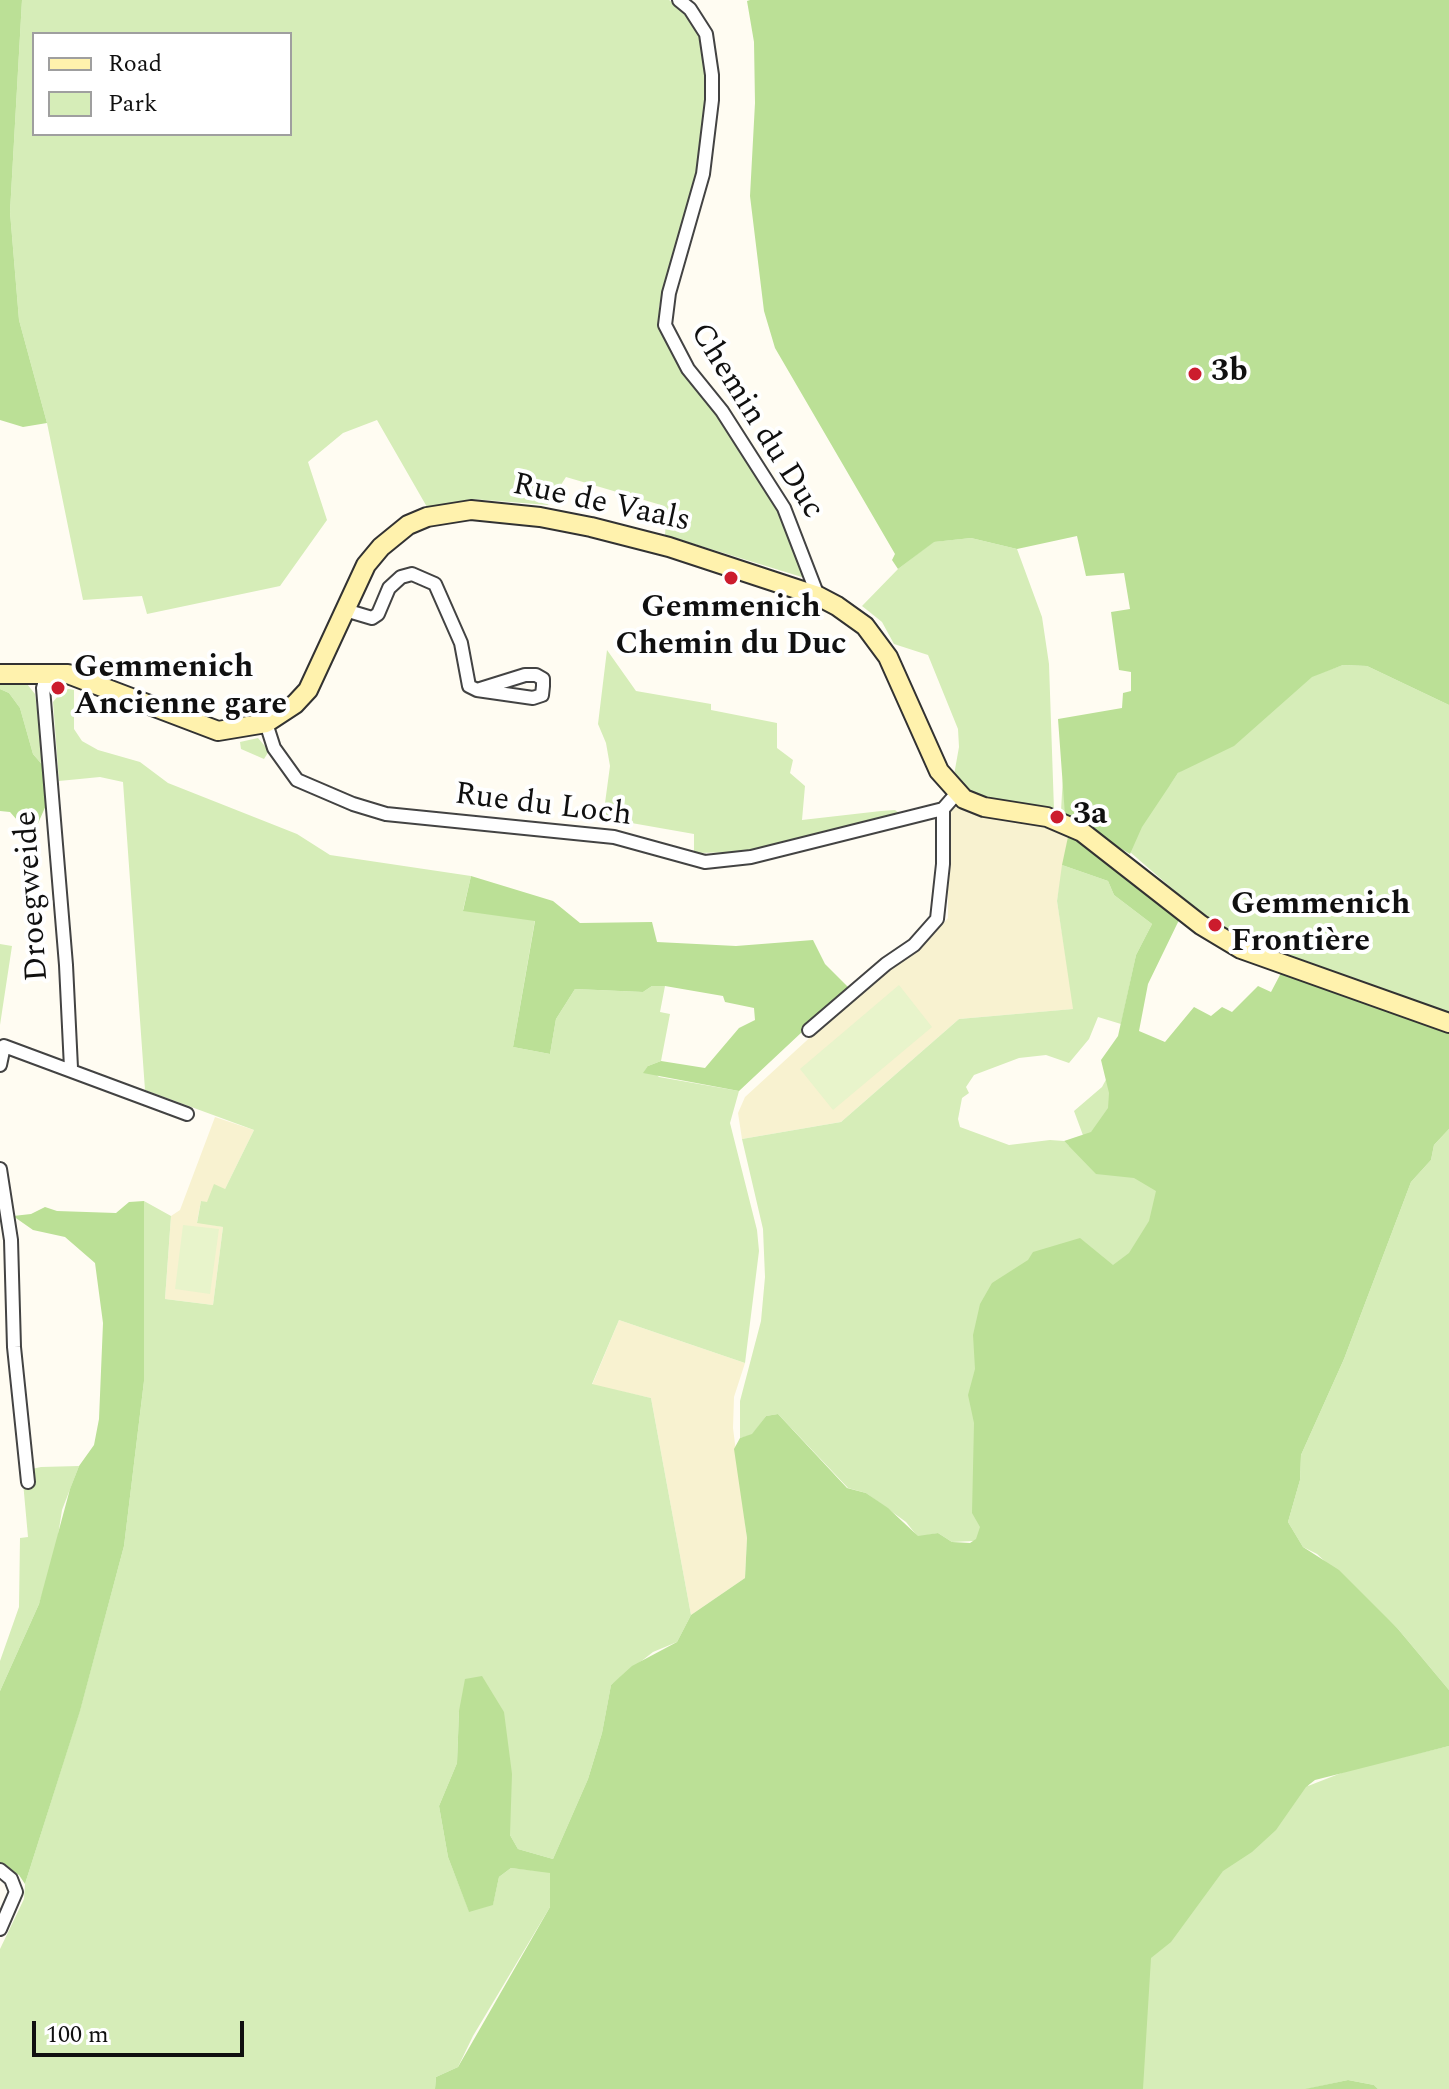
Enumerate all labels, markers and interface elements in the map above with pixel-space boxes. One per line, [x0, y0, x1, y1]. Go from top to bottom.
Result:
legend [32, 32, 292, 136]
text: Road [108, 46, 162, 82]
text: Park [108, 86, 158, 122]
street label: Chemin du Duc [680, 317, 830, 527]
place label: 3b [1211, 355, 1248, 393]
marker: 3b [1186, 365, 1204, 383]
street label: Rue de Vaals [509, 467, 693, 543]
marker: Gemmenich Chemin du Duc [722, 569, 740, 587]
place label: Gemmenich Chemin du Duc [615, 591, 847, 666]
place label: Gemmenich Ancienne gare [74, 651, 287, 726]
marker: Gemmenich Ancienne gare [49, 679, 67, 697]
street label: Rue du Loch [452, 777, 634, 837]
place label: 3a [1073, 798, 1107, 836]
marker: 3a [1048, 808, 1066, 826]
street label: Droegweide [9, 809, 59, 983]
place label: Gemmenich Frontière [1231, 888, 1410, 963]
marker: Gemmenich Frontière [1206, 916, 1224, 934]
scale bar [36, 2005, 248, 2055]
text: 100 m [46, 2017, 109, 2053]

